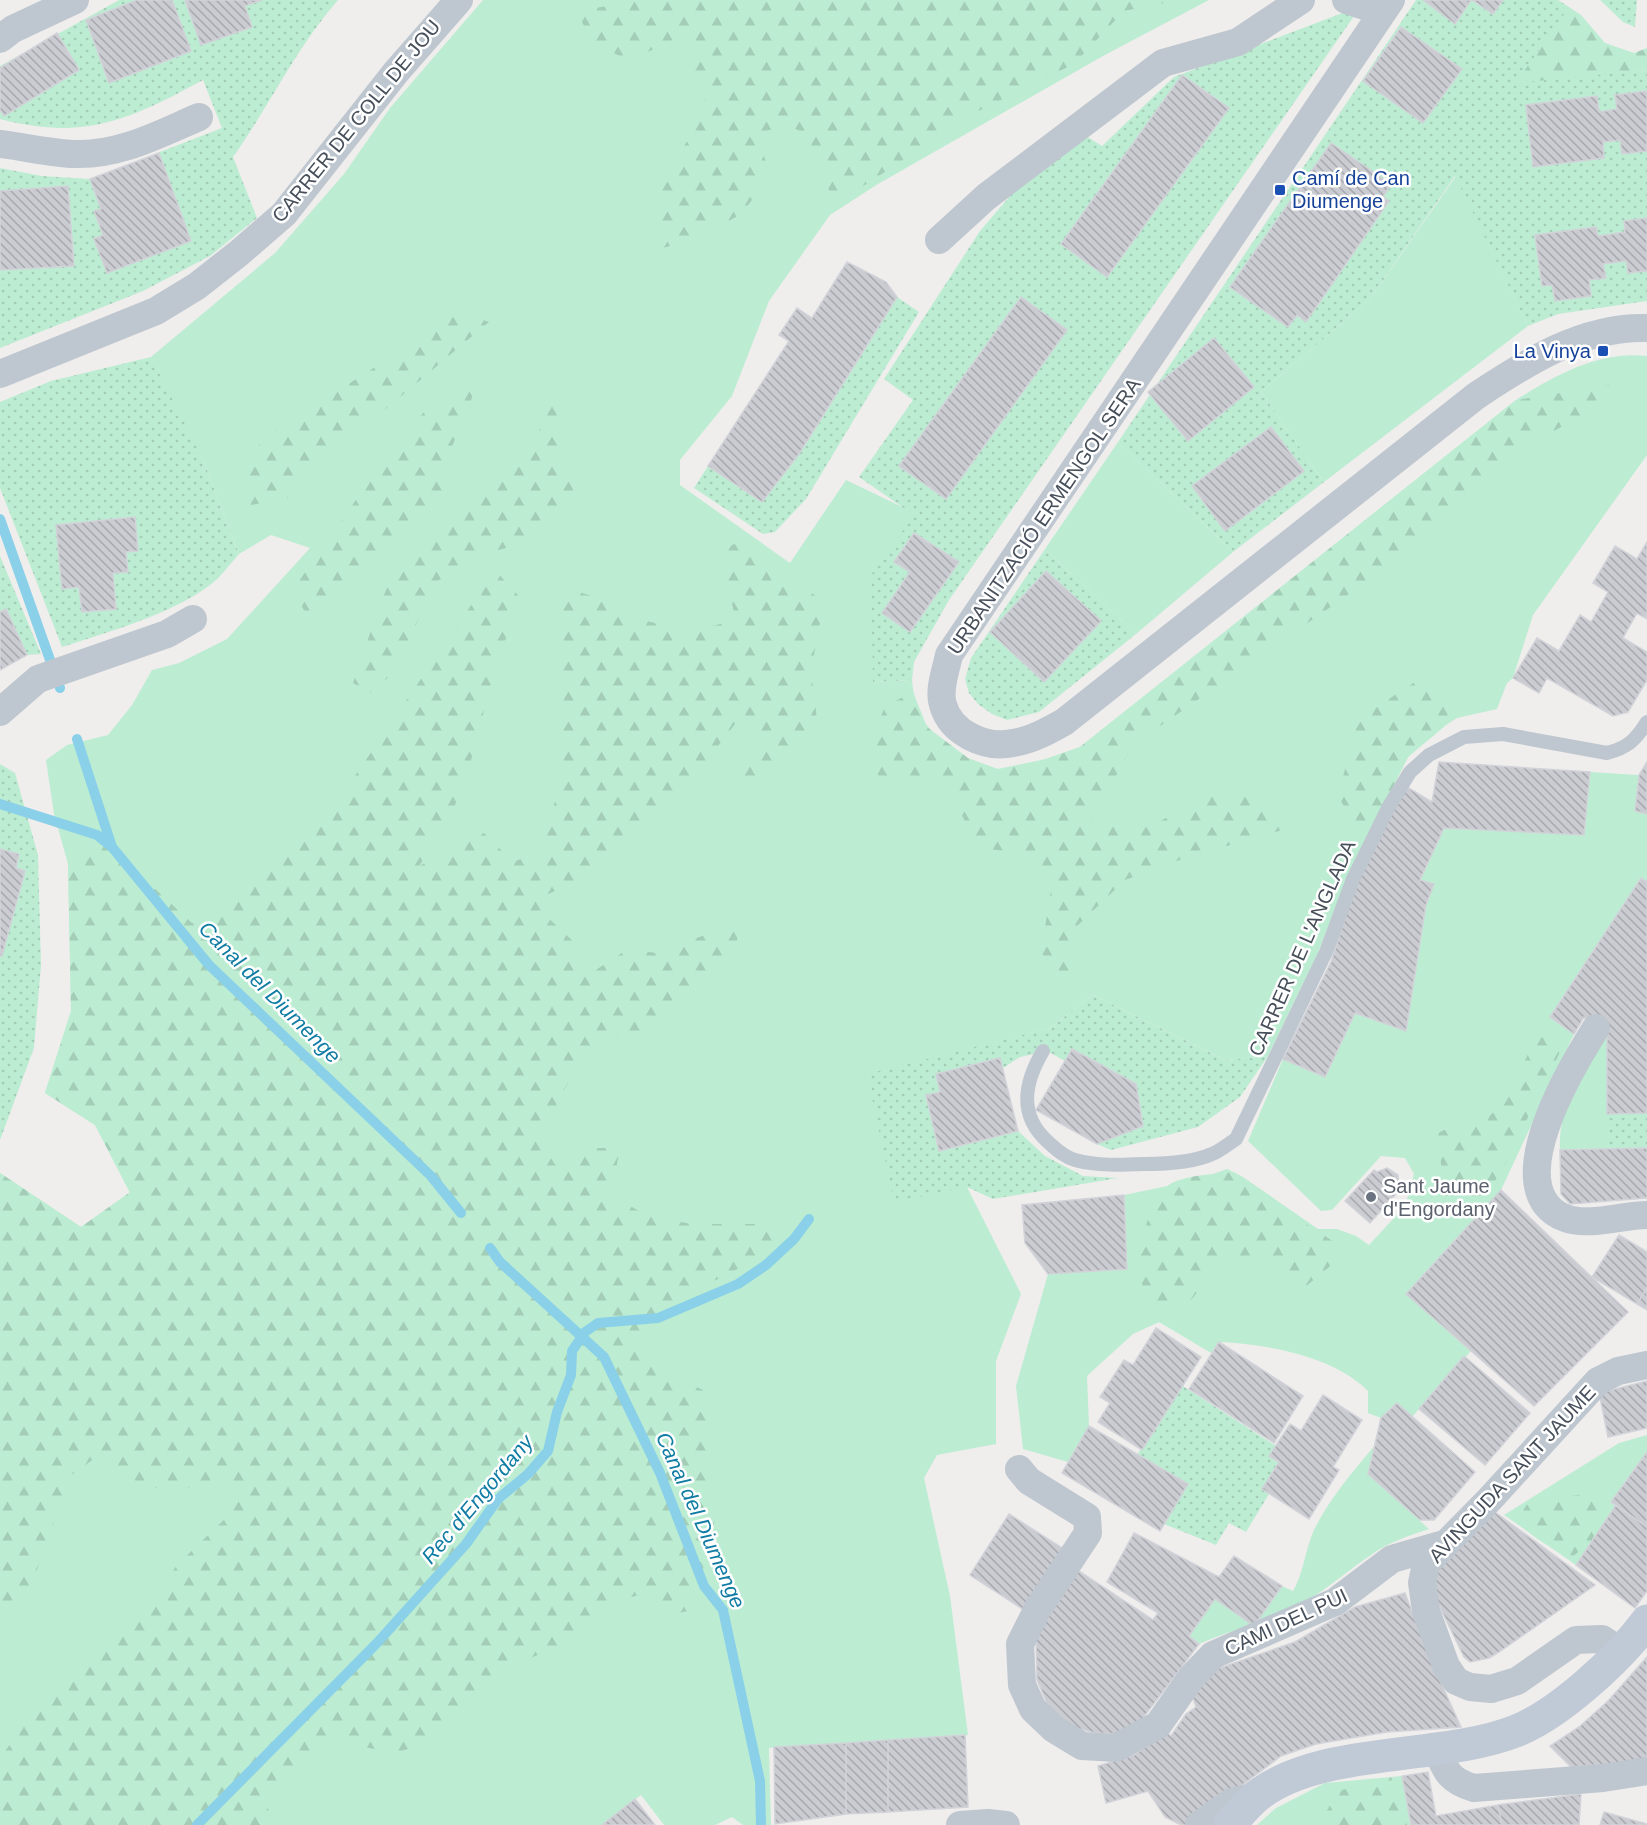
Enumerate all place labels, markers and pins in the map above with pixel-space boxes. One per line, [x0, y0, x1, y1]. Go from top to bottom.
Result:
place label: Camí de Can Diumenge [1292, 167, 1410, 212]
marker: Camí de Can Diumenge [1273, 183, 1287, 197]
place label: La Vinya [1514, 340, 1592, 362]
marker: La Vinya [1596, 344, 1610, 358]
place label: Sant Jaume d'Engordany [1383, 1175, 1495, 1220]
marker: Sant Jaume d'Engordany [1364, 1190, 1378, 1204]

